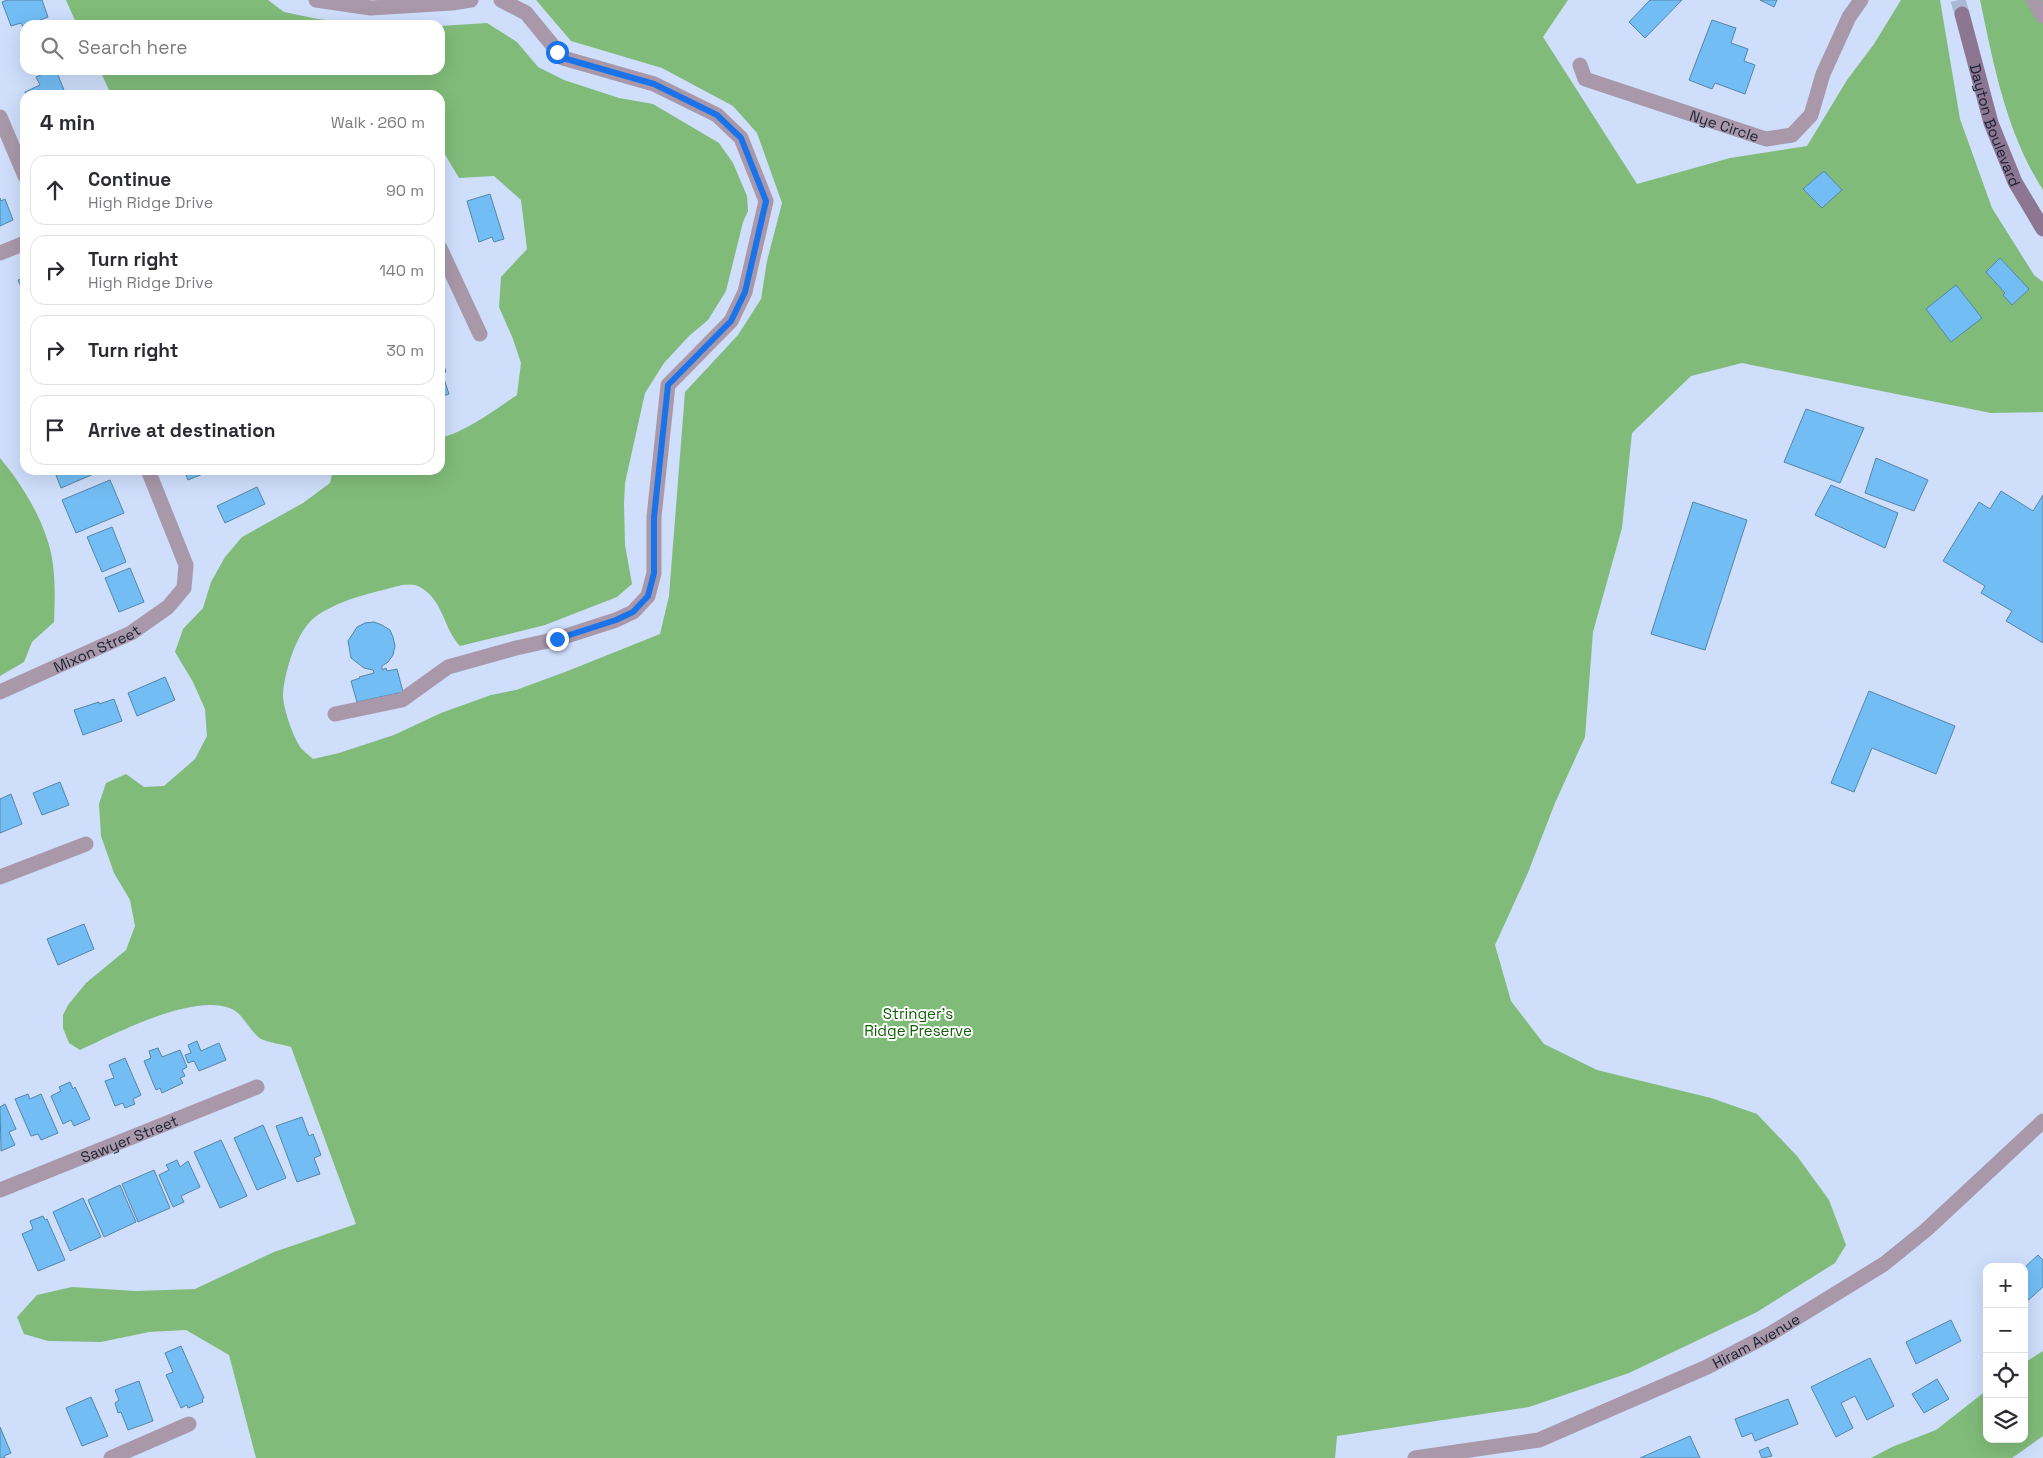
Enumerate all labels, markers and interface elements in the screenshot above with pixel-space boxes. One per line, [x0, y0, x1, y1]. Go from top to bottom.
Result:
search box [20, 20, 445, 75]
icon: search [38, 34, 66, 62]
text: Search here [78, 35, 188, 60]
route start [546, 41, 569, 64]
street label: Dayton Boulevard [1966, 61, 2025, 189]
street label: Nye Circle [1687, 105, 1762, 146]
text: 4 min [40, 109, 95, 136]
text: Walk · 260 m [331, 112, 425, 133]
text: Continue [88, 167, 171, 192]
icon: ahead [41, 176, 69, 204]
text: 90 m [386, 180, 424, 201]
text: High Ridge Drive [88, 192, 213, 213]
text: Turn right [88, 247, 178, 272]
icon: right [41, 256, 69, 284]
text: 140 m [379, 260, 424, 281]
text: High Ridge Drive [88, 272, 213, 293]
icon: right [41, 336, 69, 364]
text: Turn right [88, 338, 178, 363]
text: 30 m [386, 340, 424, 361]
icon: arrive [41, 416, 69, 444]
text: Arrive at destination [88, 418, 276, 443]
street label: Mixon Street [50, 620, 144, 676]
route end [546, 628, 569, 651]
park label: Stringer's Ridge Preserve [864, 1004, 972, 1040]
street label: Sawyer Street [78, 1110, 181, 1166]
map controls [1983, 1263, 2028, 1443]
button: + [1983, 1263, 2028, 1308]
button: − [1983, 1308, 2028, 1353]
street label: Hiram Avenue [1709, 1309, 1803, 1372]
button: locate [1983, 1353, 2028, 1398]
button: layers [1983, 1398, 2028, 1443]

